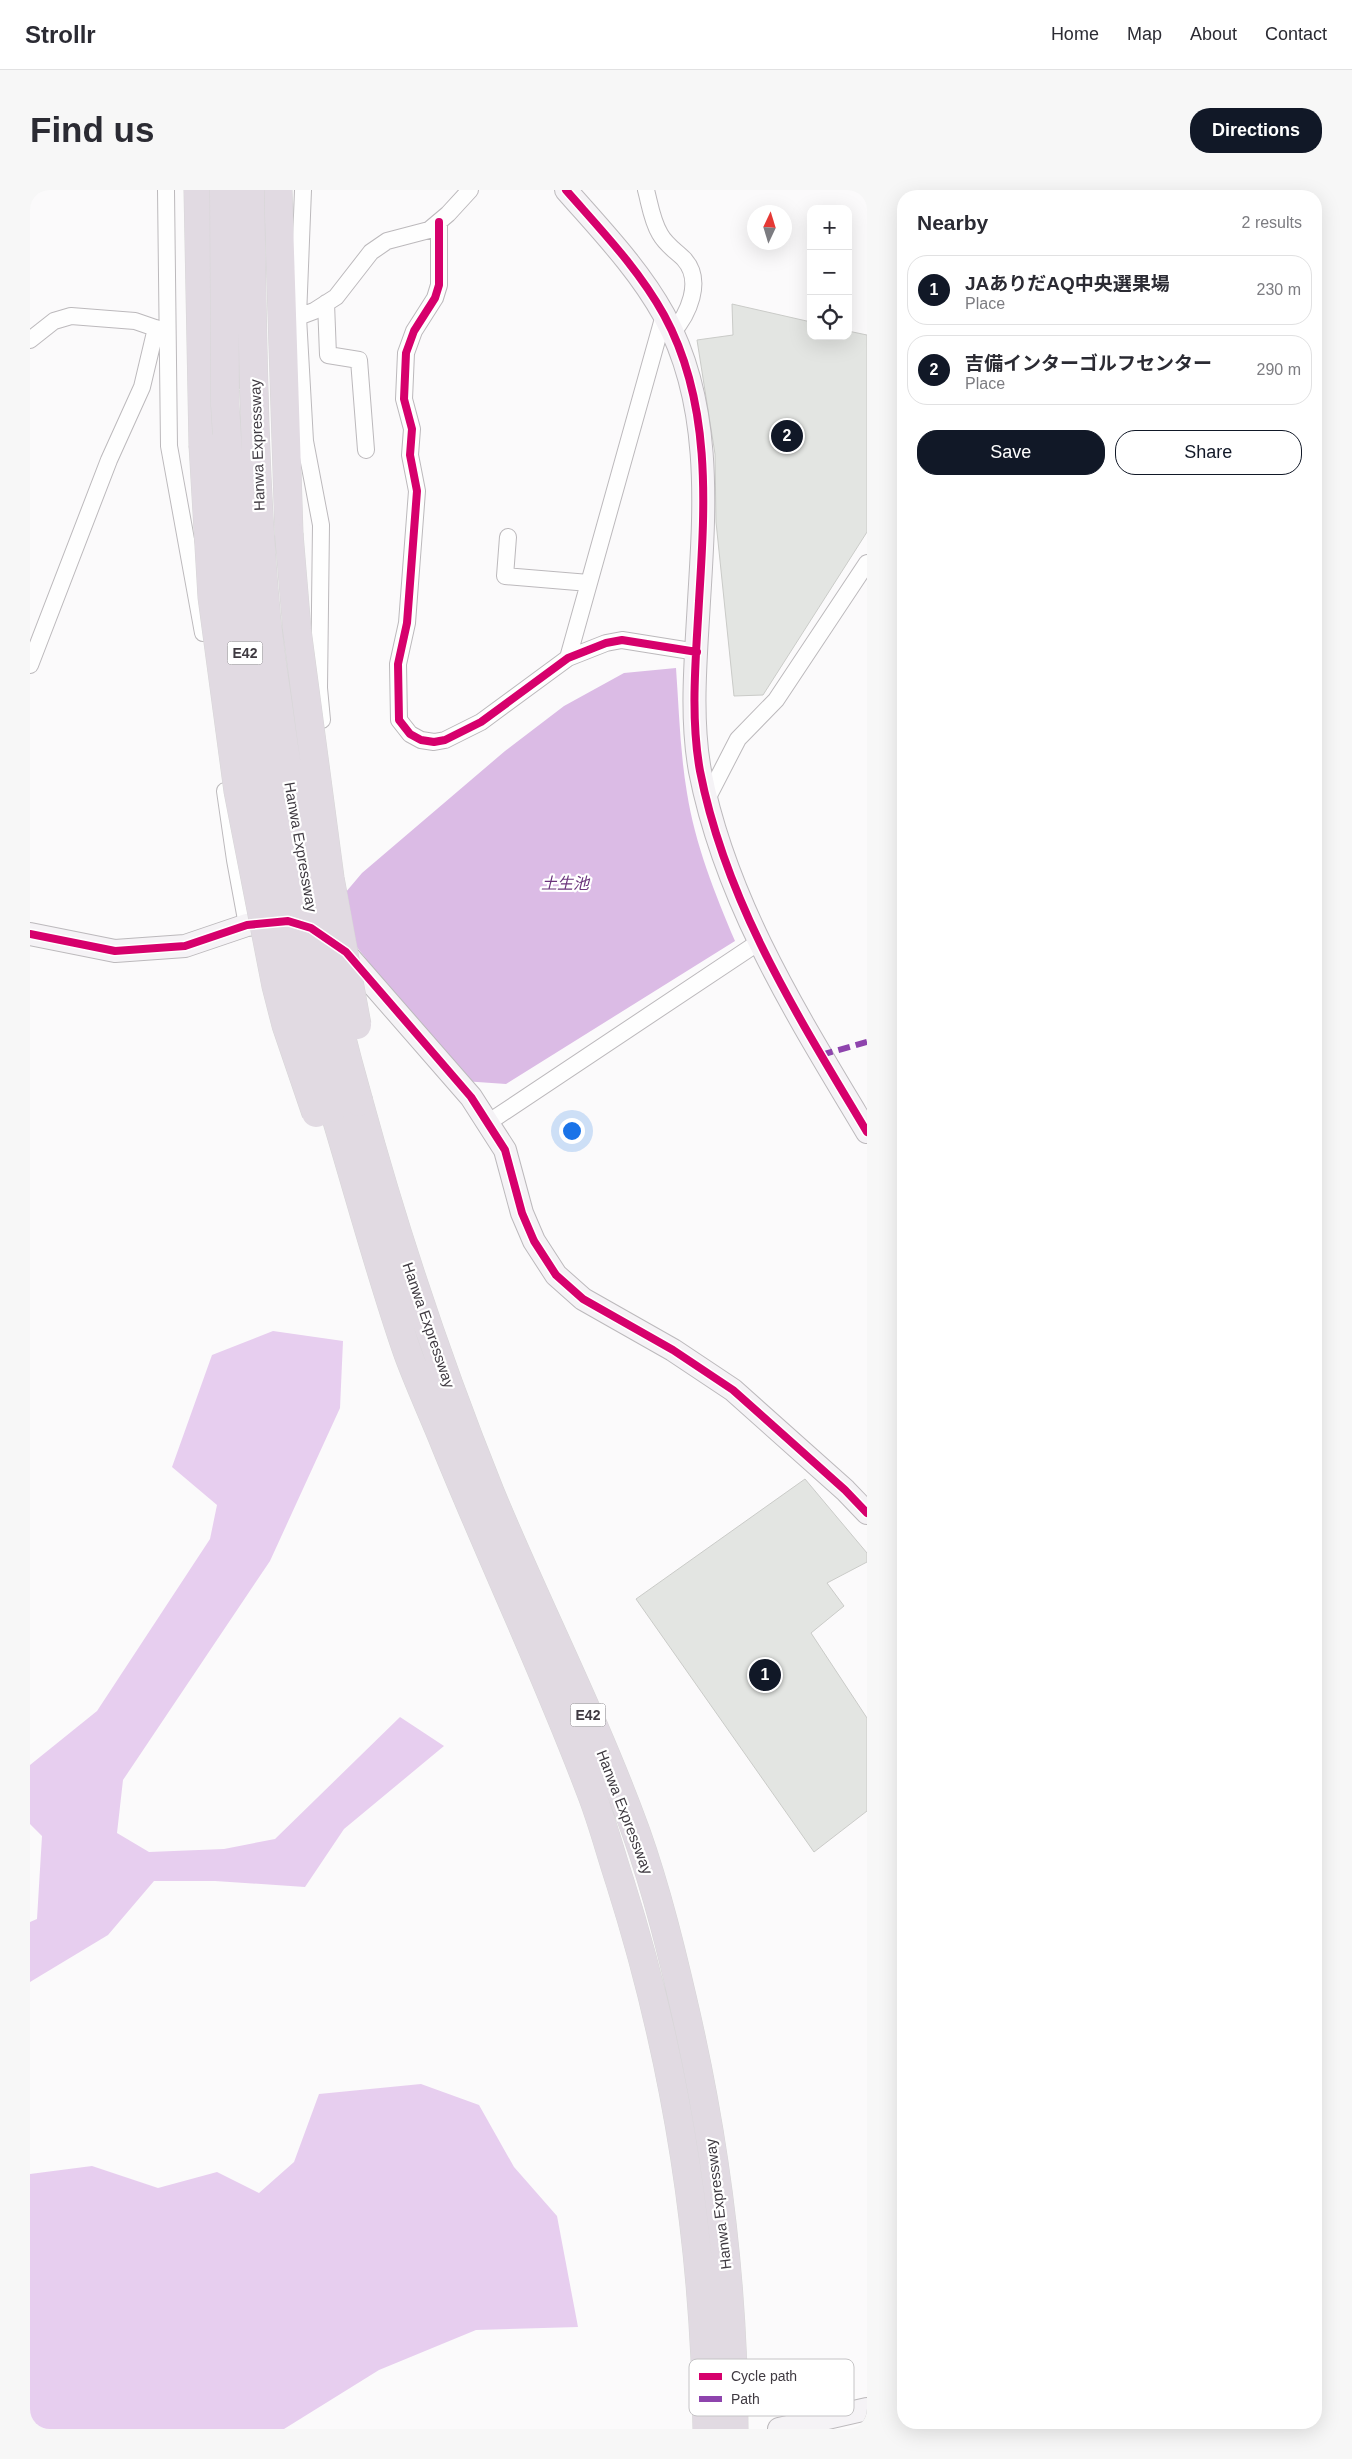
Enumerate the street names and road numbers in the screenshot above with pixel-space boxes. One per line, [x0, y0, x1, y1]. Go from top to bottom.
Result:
street label: Hanwa Expressway [246, 378, 268, 511]
road number: E42 [228, 642, 262, 664]
street label: Hanwa Expressway [281, 781, 321, 914]
street label: Hanwa Expressway [400, 1260, 459, 1391]
road number: E42 [570, 1704, 606, 1726]
street label: Hanwa Expressway [593, 1747, 657, 1877]
street label: Hanwa Expressway [701, 2137, 734, 2270]

